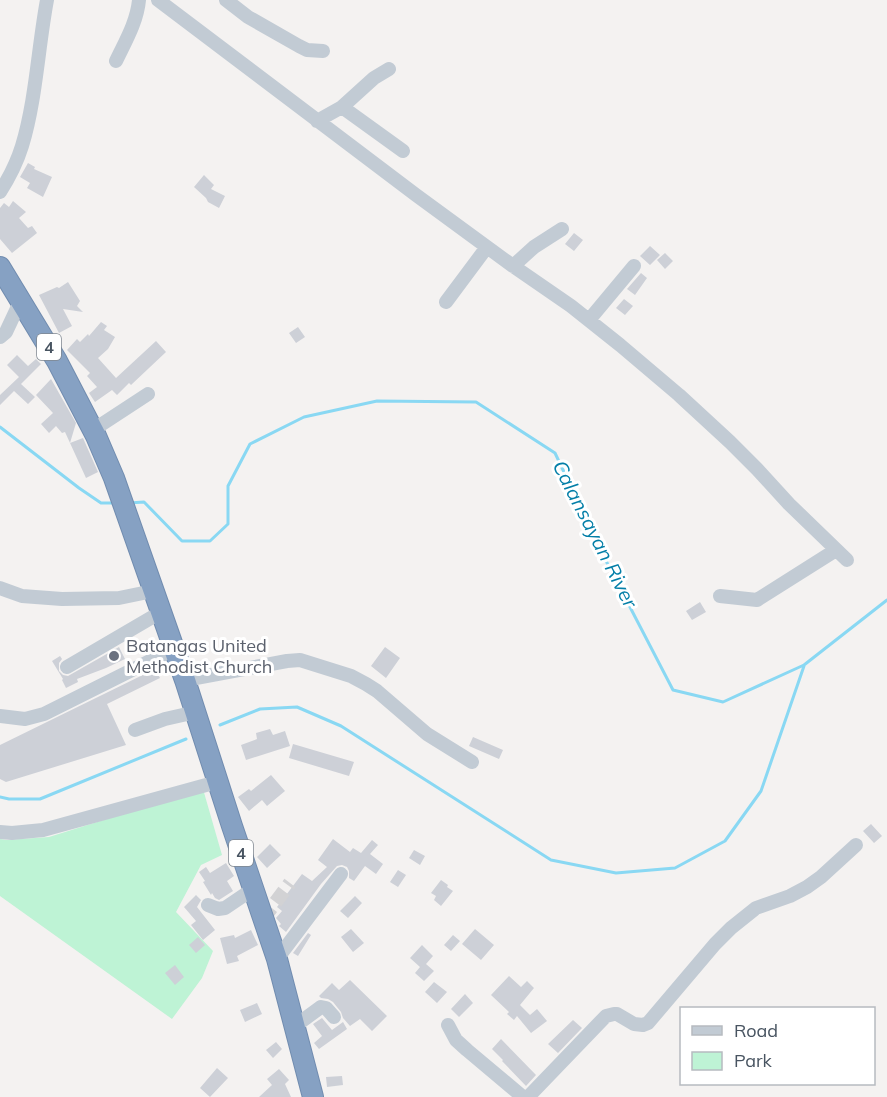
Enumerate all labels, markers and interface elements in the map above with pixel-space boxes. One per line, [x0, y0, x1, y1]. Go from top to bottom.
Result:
road number: 4 [37, 334, 61, 360]
water label: Calansayan River [547, 456, 644, 612]
place label: Batangas United Methodist Church [126, 634, 272, 678]
marker: Batangas United Methodist Church [107, 649, 121, 663]
road number: 4 [229, 840, 253, 866]
legend [680, 1007, 875, 1085]
text: Road [734, 1019, 778, 1042]
text: Park [734, 1049, 773, 1072]

